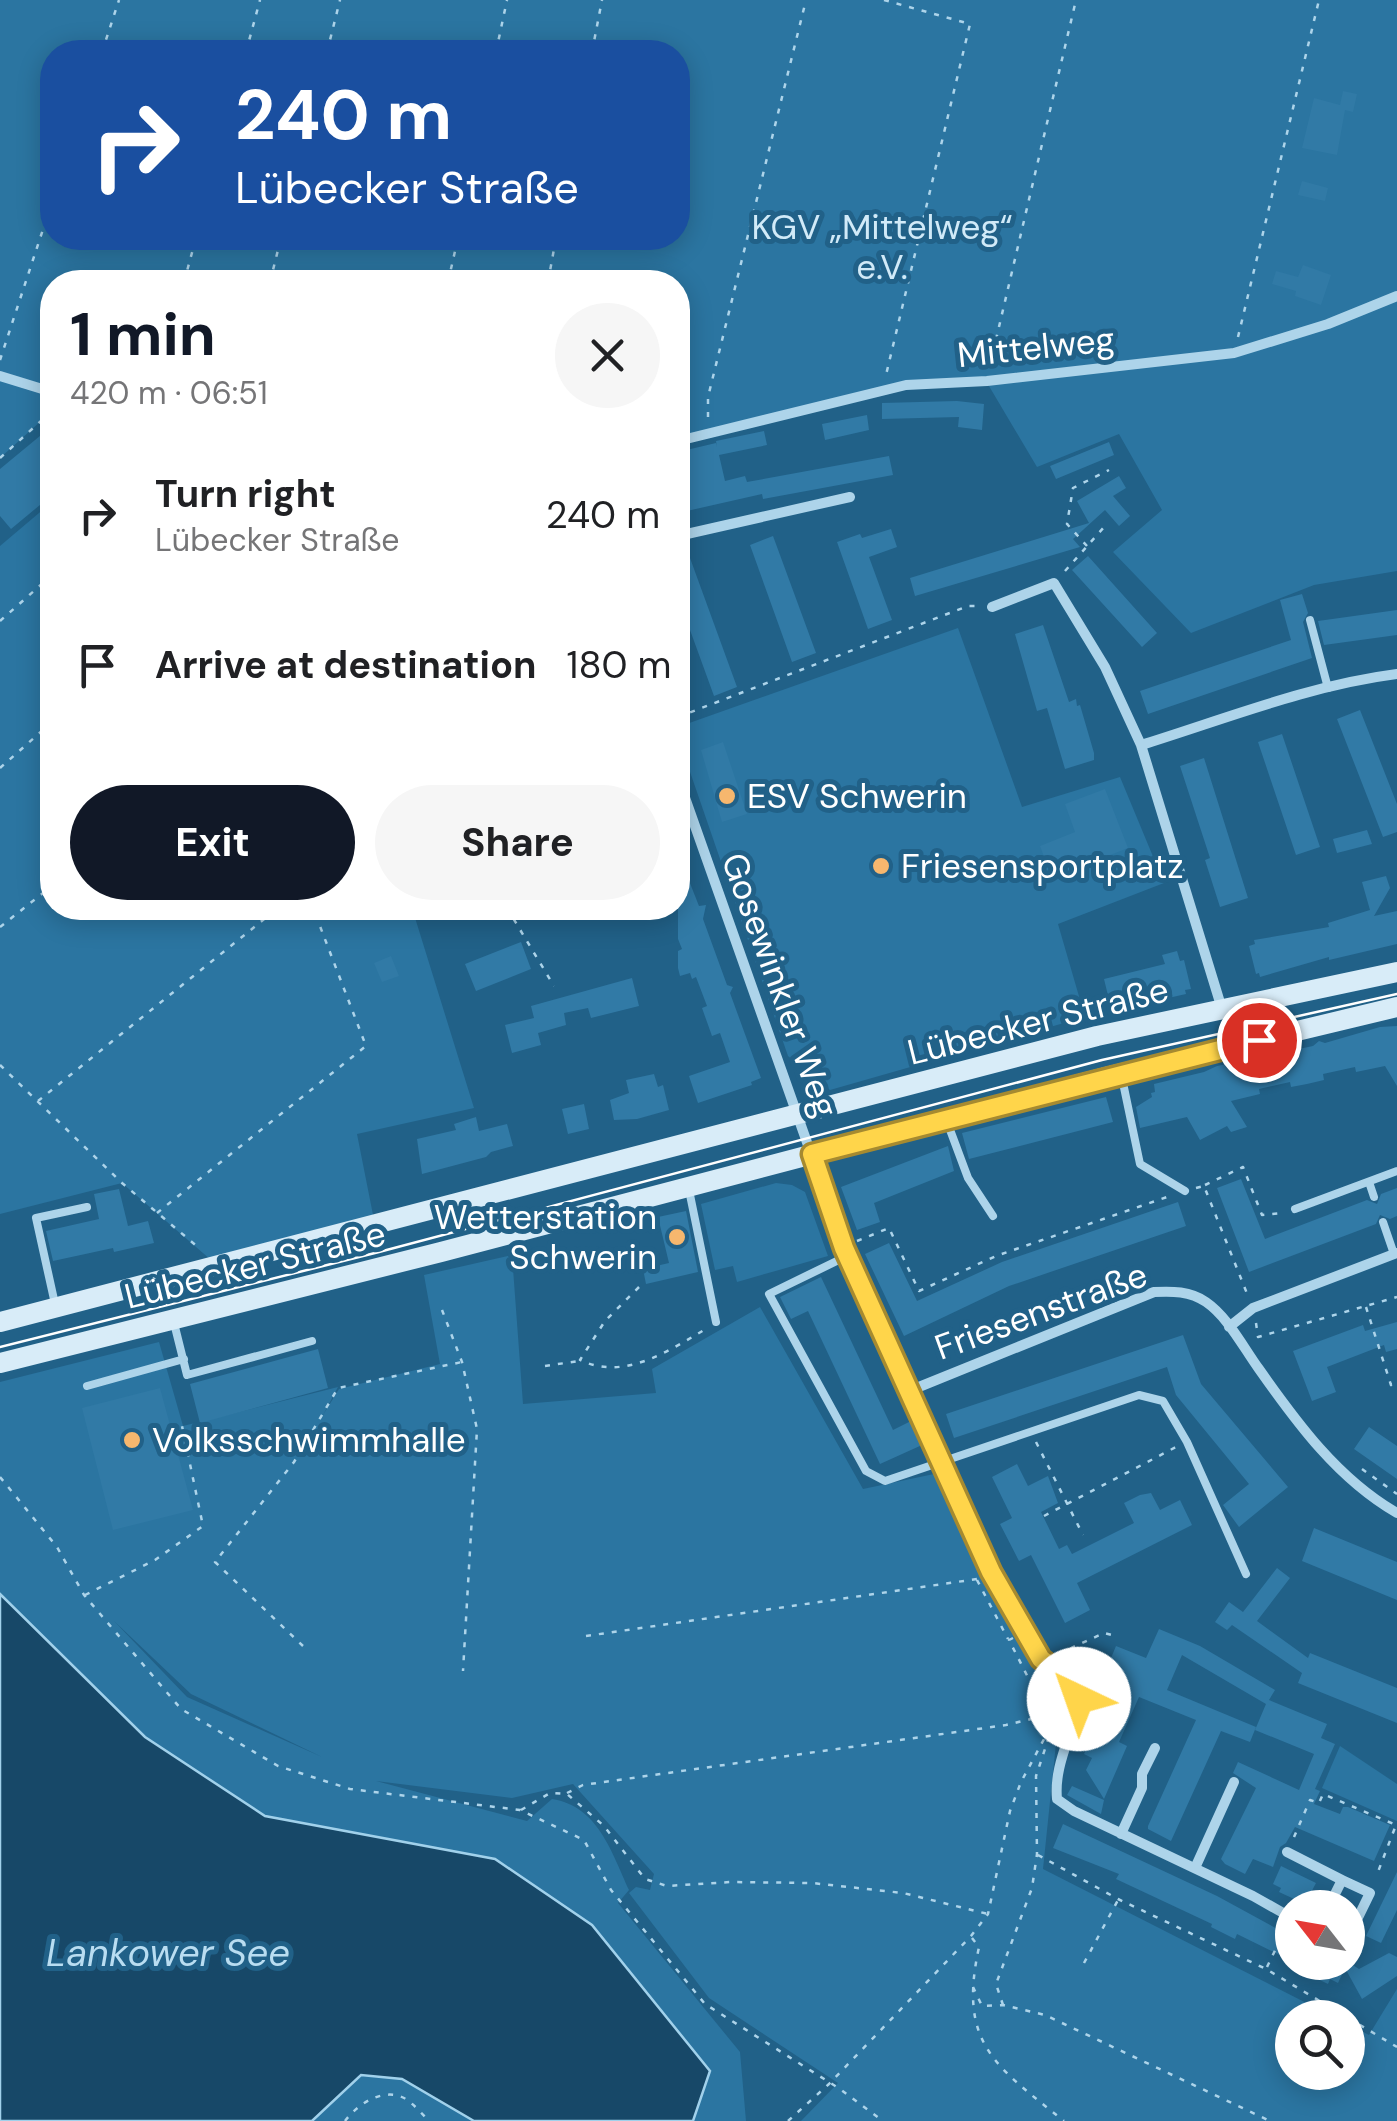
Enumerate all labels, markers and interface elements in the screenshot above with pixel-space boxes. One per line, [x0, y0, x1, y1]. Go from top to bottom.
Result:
text: 240 m [235, 70, 452, 161]
icon: right [70, 80, 200, 210]
text: Lübecker Straße [235, 158, 579, 217]
park label: KGV „Mittelweg“ e.V. [751, 204, 1013, 290]
text: 1 min [70, 295, 216, 374]
button: close [555, 303, 660, 408]
street label: Mittelweg [955, 316, 1117, 378]
text: 420 m · 06:51 [70, 372, 268, 414]
text: Turn right [155, 469, 336, 519]
icon: right [70, 488, 125, 543]
text: 240 m [546, 490, 660, 540]
text: Lübecker Straße [155, 519, 399, 561]
icon: arrive [70, 638, 125, 693]
text: Arrive at destination [155, 640, 537, 690]
text: 180 m [567, 640, 671, 690]
place label: ESV Schwerin [747, 773, 967, 819]
button: Exit [70, 785, 355, 900]
button: Share [375, 785, 660, 900]
marker: ESV Schwerin [716, 785, 738, 807]
place label: Friesensportplatz [901, 843, 1183, 889]
street label: Gosewinkler Weg [711, 846, 849, 1124]
marker: Friesensportplatz [870, 855, 892, 877]
street label: Lübecker Straße [903, 966, 1173, 1076]
pin [1217, 998, 1302, 1083]
icon: arrive [1232, 1013, 1287, 1068]
place label: Wetterstation Schwerin [434, 1194, 657, 1280]
street label: Lübecker Straße [120, 1210, 390, 1320]
marker: Wetterstation Schwerin [666, 1226, 688, 1248]
street label: Friesenstraße [929, 1251, 1153, 1371]
place label: Volksschwimmhalle [152, 1417, 466, 1463]
marker: Volksschwimmhalle [121, 1429, 143, 1451]
position arrow [1027, 1647, 1131, 1751]
north arrow [1275, 1890, 1365, 1980]
map controls [1275, 1890, 1365, 2090]
water label: Lankower See [46, 1928, 290, 1978]
button: search [1275, 2000, 1365, 2090]

